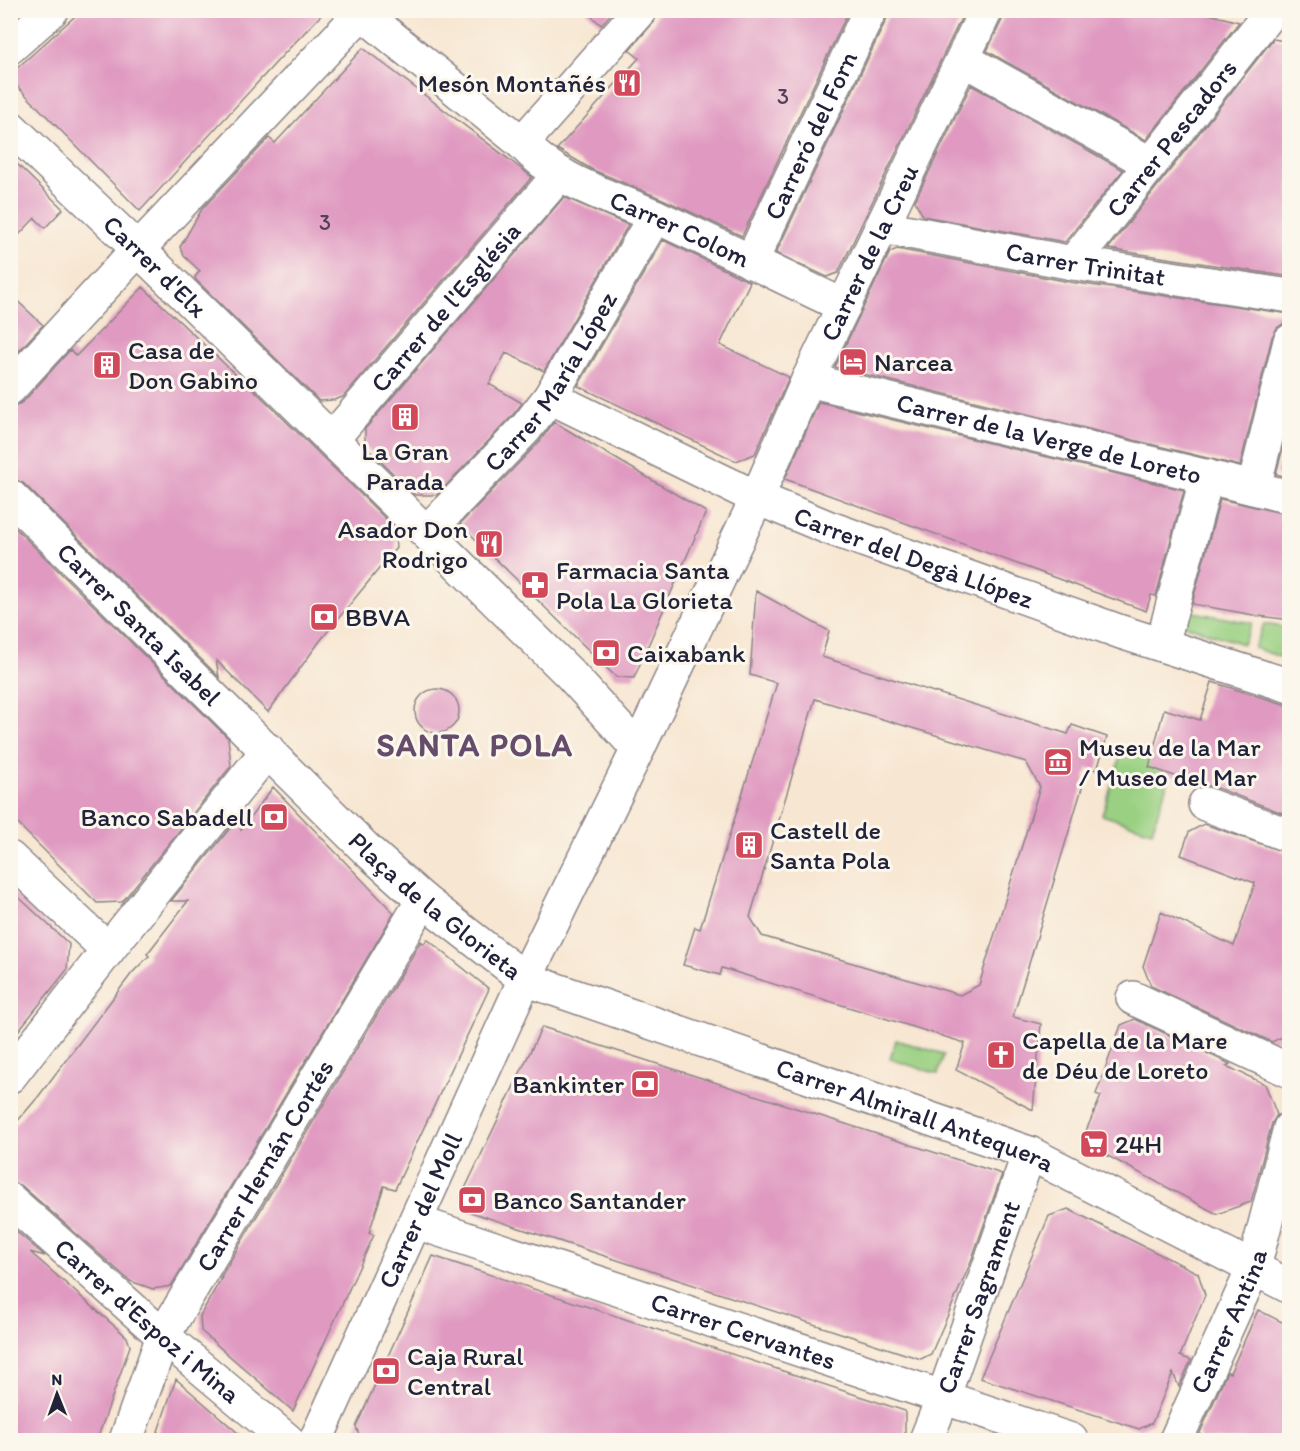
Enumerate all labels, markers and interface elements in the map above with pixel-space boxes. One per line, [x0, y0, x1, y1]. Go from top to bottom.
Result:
street label: Carreró del Forn [757, 45, 865, 225]
street label: Carrer Pescadors [1099, 53, 1244, 224]
place label: Mesón Montañés [418, 67, 606, 99]
restaurant icon: Mesón Montañés [611, 67, 643, 99]
house number: 3 [777, 83, 789, 110]
street label: Carrer de la Creu [813, 159, 925, 346]
street label: Carrer Colom [605, 183, 755, 274]
street label: Carrer d'Elx [96, 208, 214, 324]
house number: 3 [319, 209, 331, 236]
street label: Carrer de l'Església [363, 215, 528, 399]
street label: Carrer Trinitat [1003, 235, 1168, 293]
street label: Carrer María López [477, 285, 624, 478]
place label: Casa de Don Gabino [128, 334, 258, 396]
hotel icon: Narcea [837, 346, 869, 378]
place label: Narcea [874, 346, 954, 378]
building icon: Casa de Don Gabino [91, 349, 123, 381]
street label: Carrer de la Verge de Loreto [893, 386, 1205, 491]
building icon: La Gran Parada [389, 401, 421, 433]
place label: La Gran Parada [361, 435, 449, 497]
street label: Carrer del Degà Llópez [789, 499, 1038, 615]
place label: Asador Don Rodrigo [338, 513, 468, 575]
restaurant icon: Asador Don Rodrigo [473, 528, 505, 560]
street label: Carrer Santa Isabel [50, 536, 228, 712]
place label: Farmacia Santa Pola La Glorieta [556, 554, 733, 616]
pharmacy icon: Farmacia Santa Pola La Glorieta [519, 569, 551, 601]
bank icon: BBVA [308, 601, 340, 633]
place label: BBVA [345, 601, 411, 633]
bank icon: Caixabank [590, 637, 622, 669]
place label: Caixabank [627, 637, 746, 669]
district label: SANTA POLA [376, 726, 574, 764]
place label: Museu de la Mar / Museo del Mar [1079, 731, 1261, 793]
museum icon: Museu de la Mar / Museo del Mar [1042, 746, 1074, 778]
place label: Banco Sabadell [80, 801, 253, 833]
bank icon: Banco Sabadell [258, 801, 290, 833]
place label: Castell de Santa Pola [770, 814, 891, 876]
street label: Plaça de la Glorieta [342, 825, 529, 987]
building icon: Castell de Santa Pola [733, 829, 765, 861]
place label: Capella de la Mare de Déu de Loreto [1022, 1024, 1228, 1086]
church icon: Capella de la Mare de Déu de Loreto [985, 1039, 1017, 1071]
street label: Carrer Almirall Antequera [772, 1051, 1060, 1179]
street label: Carrer Hernán Cortés [189, 1053, 340, 1278]
place label: Bankinter [512, 1068, 624, 1100]
bank icon: Bankinter [629, 1068, 661, 1100]
street label: Carrer del Moll [371, 1128, 469, 1293]
supermarket icon: 24H [1078, 1128, 1110, 1160]
place label: 24H [1115, 1128, 1162, 1160]
bank icon: Banco Santander [456, 1184, 488, 1216]
place label: Banco Santander [493, 1184, 686, 1216]
street label: Carrer Sagrament [930, 1196, 1027, 1398]
street label: Carrer d'Espoz i Mina [48, 1231, 247, 1410]
street label: Carrer Antina [1183, 1245, 1274, 1399]
street label: Carrer Cervantes [647, 1285, 840, 1377]
place label: Caja Rural Central [407, 1340, 524, 1402]
bank icon: Caja Rural Central [370, 1355, 402, 1387]
north arrow [27, 1364, 87, 1424]
text: N [51, 1370, 62, 1389]

